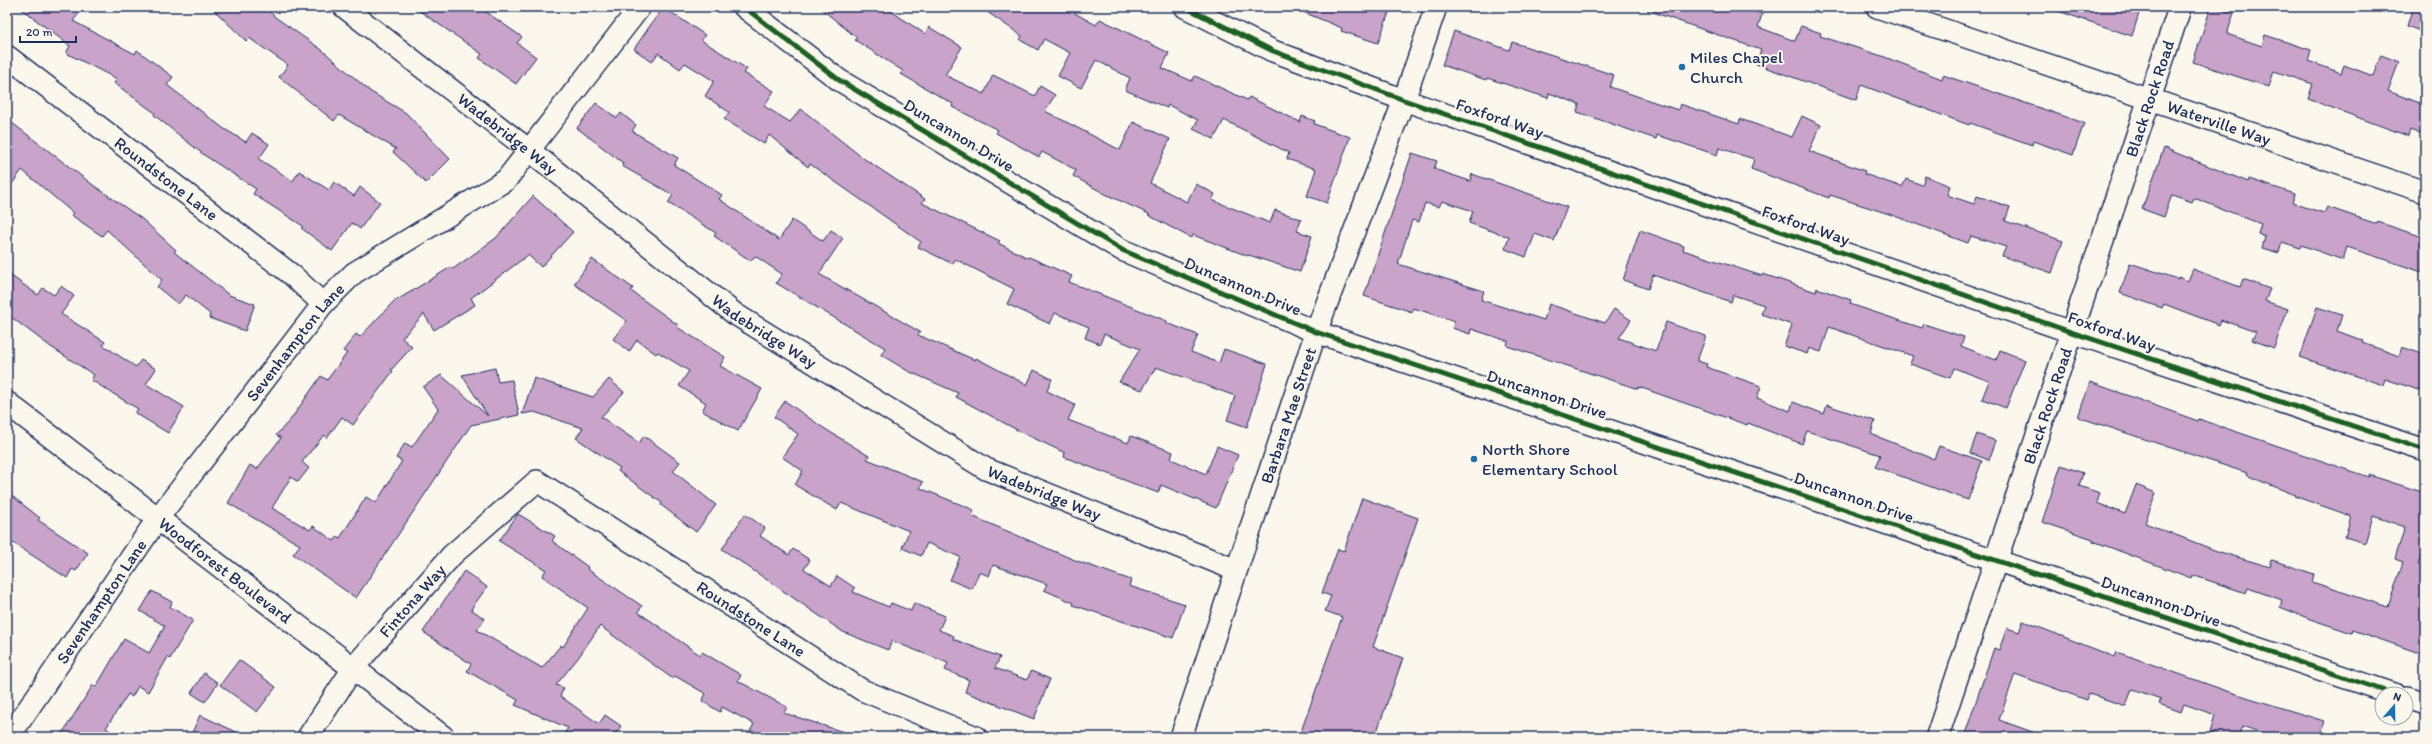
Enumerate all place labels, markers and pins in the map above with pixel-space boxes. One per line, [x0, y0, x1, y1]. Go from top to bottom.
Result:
place label: Miles Chapel Church [1690, 47, 1783, 87]
marker: Miles Chapel Church [1677, 62, 1687, 72]
place label: North Shore Elementary School [1482, 439, 1618, 479]
marker: North Shore Elementary School [1469, 454, 1479, 464]

